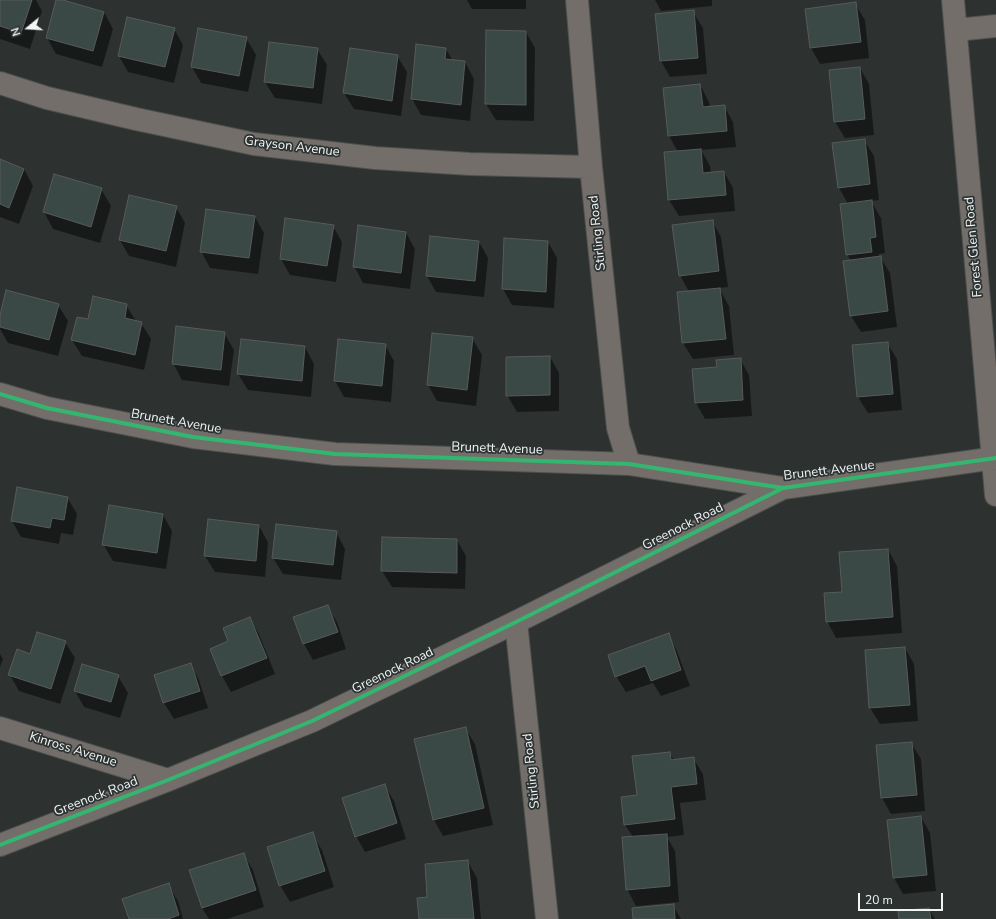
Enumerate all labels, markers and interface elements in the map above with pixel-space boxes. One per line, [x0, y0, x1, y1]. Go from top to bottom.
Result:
north arrow [8, 8, 48, 48]
text: N [8, 26, 25, 38]
street label: Grayson Avenue [243, 133, 341, 161]
street label: Stirling Road [586, 195, 610, 271]
street label: Forest Glen Road [962, 196, 986, 298]
street label: Brunett Avenue [130, 406, 222, 438]
street label: Brunett Avenue [451, 440, 543, 458]
street label: Brunett Avenue [783, 458, 875, 484]
street label: Greenock Road [640, 500, 726, 554]
street label: Greenock Road [350, 645, 436, 697]
street label: Kinross Avenue [27, 729, 119, 771]
street label: Stirling Road [520, 733, 544, 809]
street label: Greenock Road [52, 774, 140, 820]
scale bar [860, 885, 945, 911]
text: 20 m [865, 892, 893, 908]

